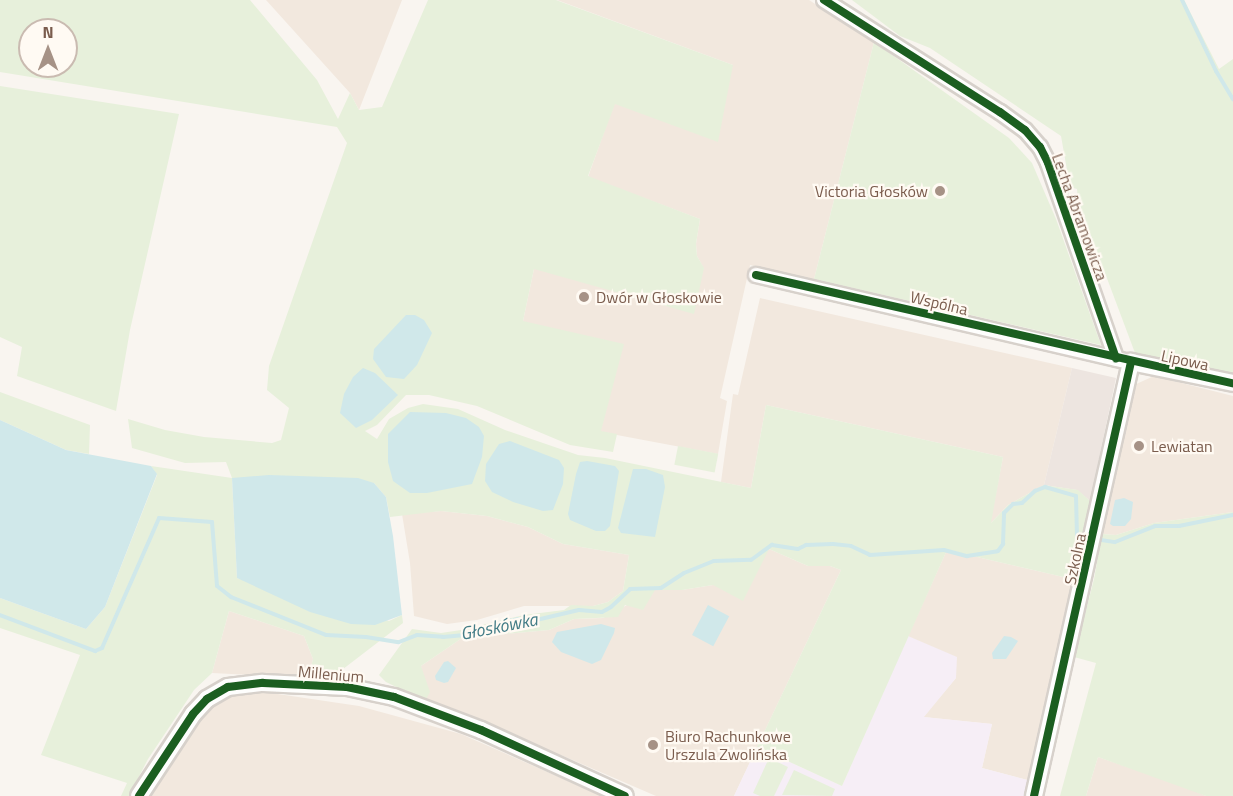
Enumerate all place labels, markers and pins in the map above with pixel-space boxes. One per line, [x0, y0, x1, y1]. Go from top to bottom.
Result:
place label: Victoria Głosków [815, 181, 928, 201]
marker: Victoria Głosków [933, 184, 947, 198]
place label: Dwór w Głoskowie [596, 287, 722, 307]
marker: Dwór w Głoskowie [577, 290, 591, 304]
place label: Lewiatan [1151, 436, 1213, 456]
marker: Lewiatan [1132, 439, 1146, 453]
place label: Biuro Rachunkowe Urszula Zwolińska [665, 726, 791, 764]
marker: Biuro Rachunkowe Urszula Zwolińska [646, 738, 660, 752]

